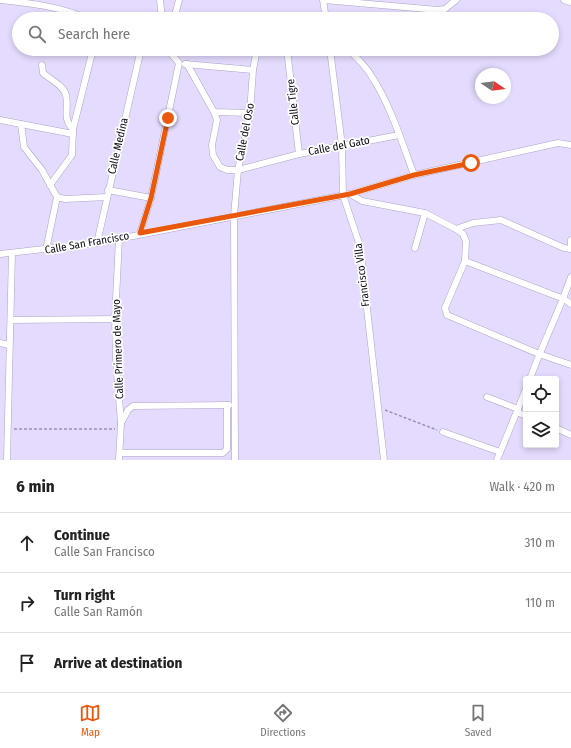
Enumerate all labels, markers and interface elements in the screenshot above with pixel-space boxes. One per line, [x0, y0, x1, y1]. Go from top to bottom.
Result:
search box [12, 12, 559, 56]
icon: search [26, 23, 48, 45]
text: Search here [58, 25, 130, 43]
north arrow [475, 68, 511, 104]
street label: Calle Tigre [284, 78, 302, 126]
street label: Calle del Oso [233, 102, 257, 162]
route end [159, 109, 177, 127]
street label: Calle Medina [105, 116, 131, 176]
street label: Calle del Gato [307, 134, 371, 158]
route start [462, 154, 480, 172]
street label: Calle San Francisco [44, 229, 130, 257]
street label: Francisco Villa [352, 243, 372, 307]
street label: Calle Primero de Mayo [110, 299, 126, 399]
map controls [523, 376, 559, 448]
button: locate [523, 376, 559, 412]
button: layers [523, 412, 559, 448]
text: 6 min [16, 476, 55, 497]
text: Walk · 420 m [489, 479, 555, 494]
text: Continue [54, 526, 110, 544]
icon: ahead [16, 532, 38, 554]
text: 310 m [525, 535, 555, 550]
text: Calle San Francisco [54, 544, 155, 559]
text: Turn right [54, 586, 115, 604]
icon: right [16, 592, 38, 614]
text: 110 m [525, 595, 555, 610]
text: Calle San Ramón [54, 604, 143, 619]
icon: arrive [16, 652, 38, 674]
text: Arrive at destination [54, 654, 182, 672]
tab: Map [79, 702, 101, 739]
tab: Directions [260, 702, 306, 739]
tab: Saved [465, 702, 492, 739]

